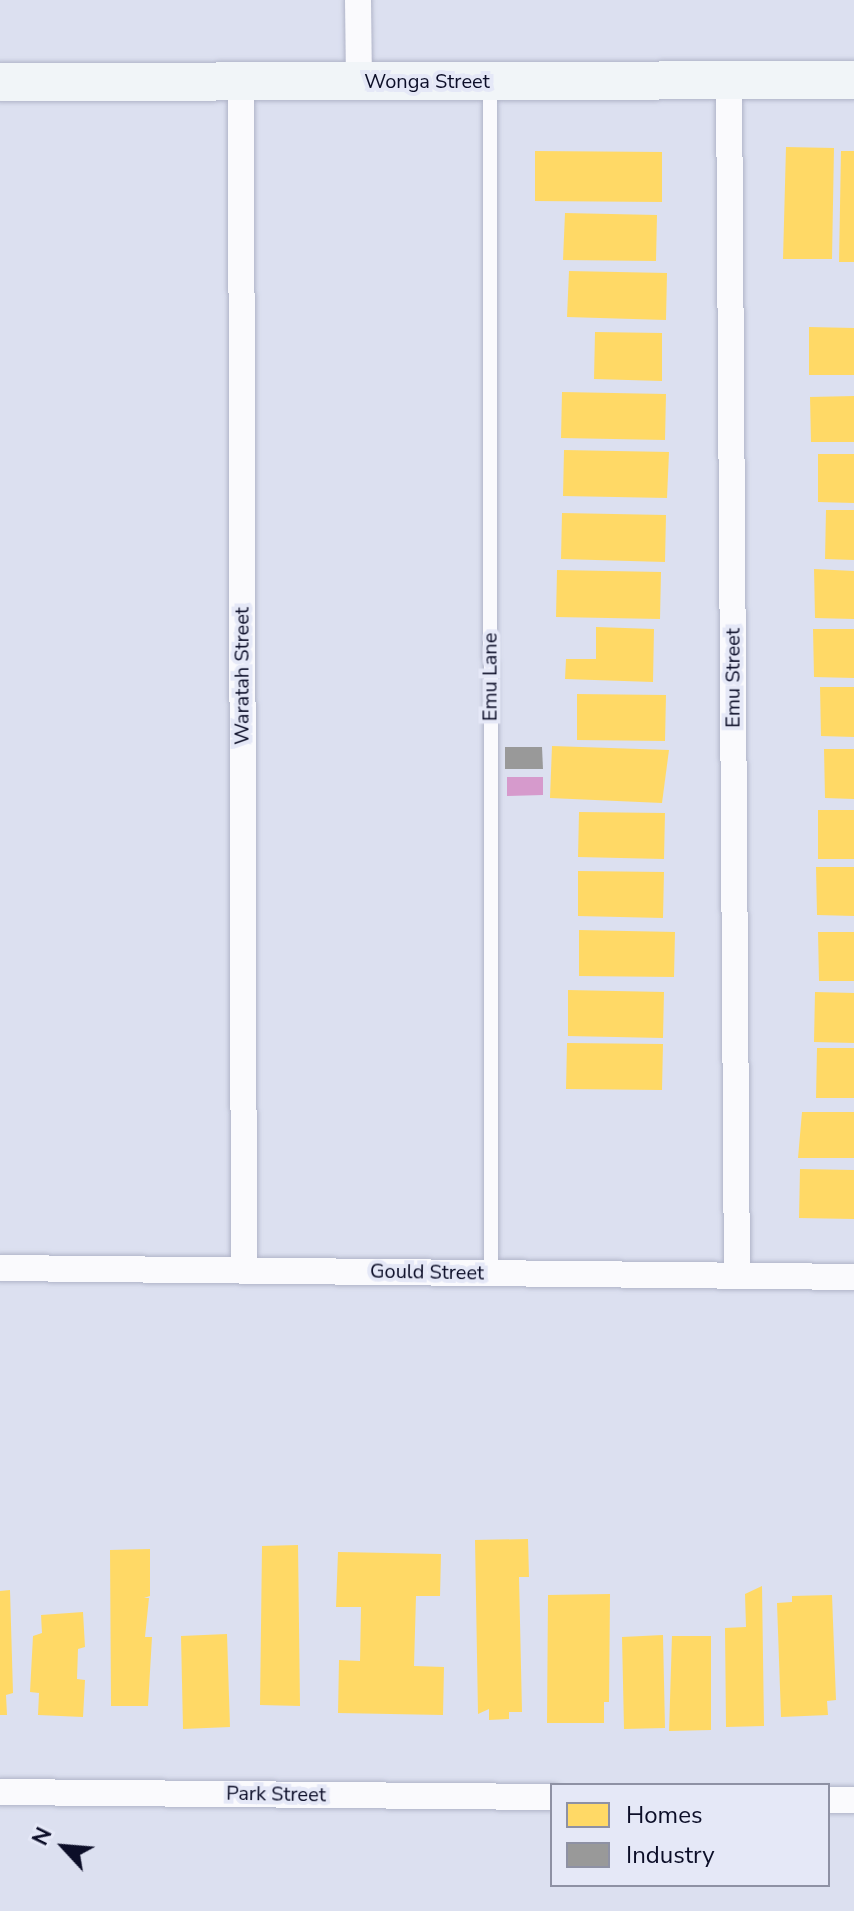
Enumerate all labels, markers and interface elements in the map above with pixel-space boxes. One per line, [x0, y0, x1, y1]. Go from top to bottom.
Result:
street label: Wonga Street [364, 69, 490, 93]
street label: Waratah Street [230, 607, 254, 745]
street label: Emu Street [721, 628, 745, 728]
street label: Emu Lane [478, 633, 502, 721]
street label: Gould Street [370, 1259, 484, 1285]
street label: Park Street [226, 1781, 326, 1807]
legend [550, 1783, 830, 1887]
text: Homes [626, 1799, 702, 1831]
north arrow [24, 1807, 104, 1887]
text: N [25, 1823, 60, 1850]
text: Industry [626, 1839, 715, 1871]

